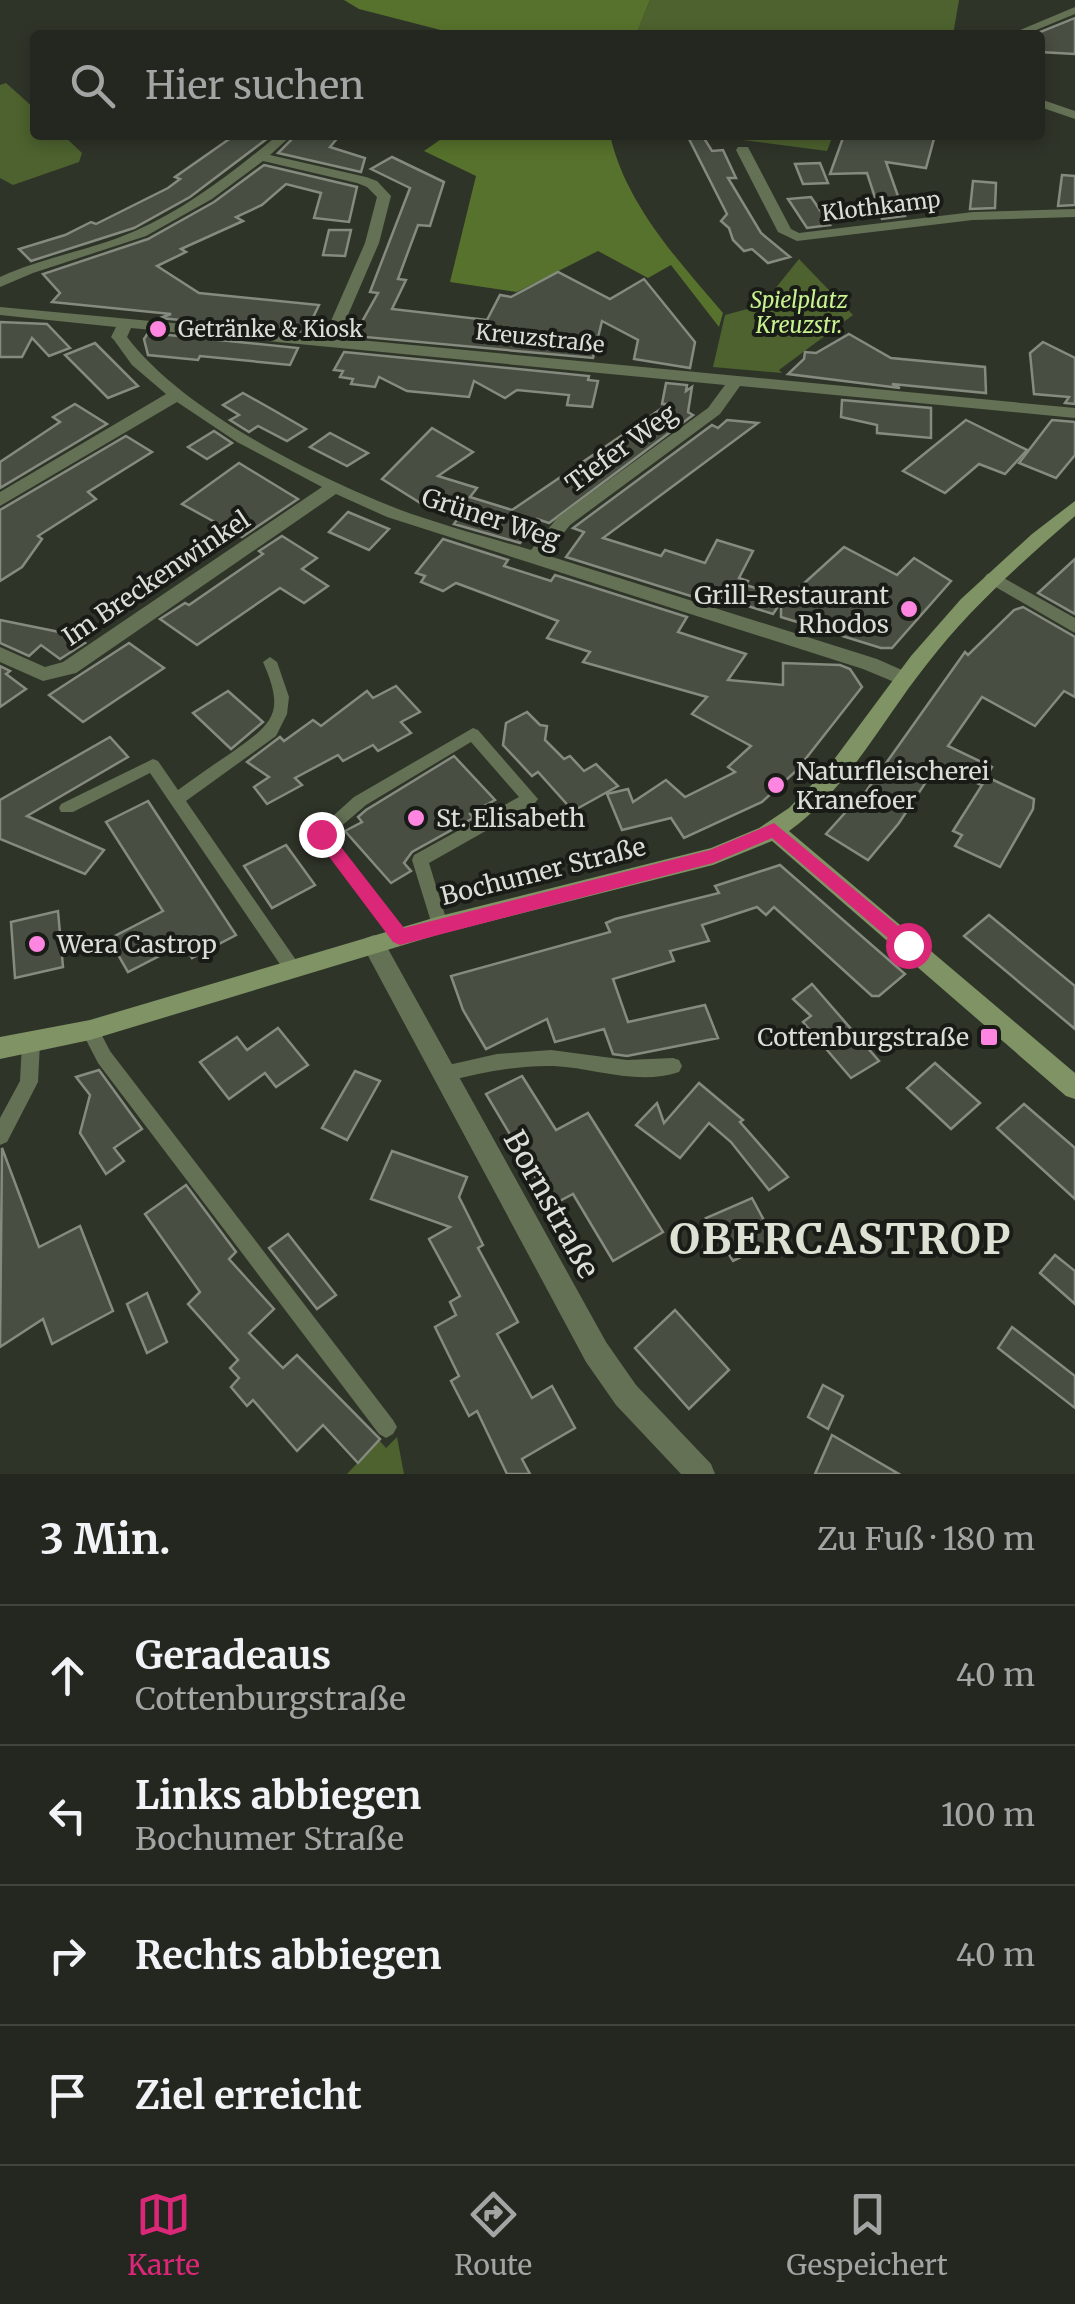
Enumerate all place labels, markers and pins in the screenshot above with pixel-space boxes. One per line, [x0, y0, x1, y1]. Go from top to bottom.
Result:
place label: Getränke & Kiosk [178, 315, 363, 343]
marker: Getränke & Kiosk [147, 318, 169, 340]
place label: Grill-Restaurant Rhodos [694, 579, 889, 640]
marker: Grill-Restaurant Rhodos [898, 598, 920, 620]
place label: Naturfleischerei Kranefoer [796, 755, 990, 816]
marker: Naturfleischerei Kranefoer [765, 774, 787, 796]
place label: St. Elisabeth [436, 802, 585, 834]
marker: St. Elisabeth [405, 807, 427, 829]
place label: Wera Castrop [56, 928, 217, 960]
marker: Wera Castrop [26, 933, 48, 955]
place label: Cottenburgstraße [757, 1021, 969, 1053]
marker: Cottenburgstraße [978, 1026, 1000, 1048]

